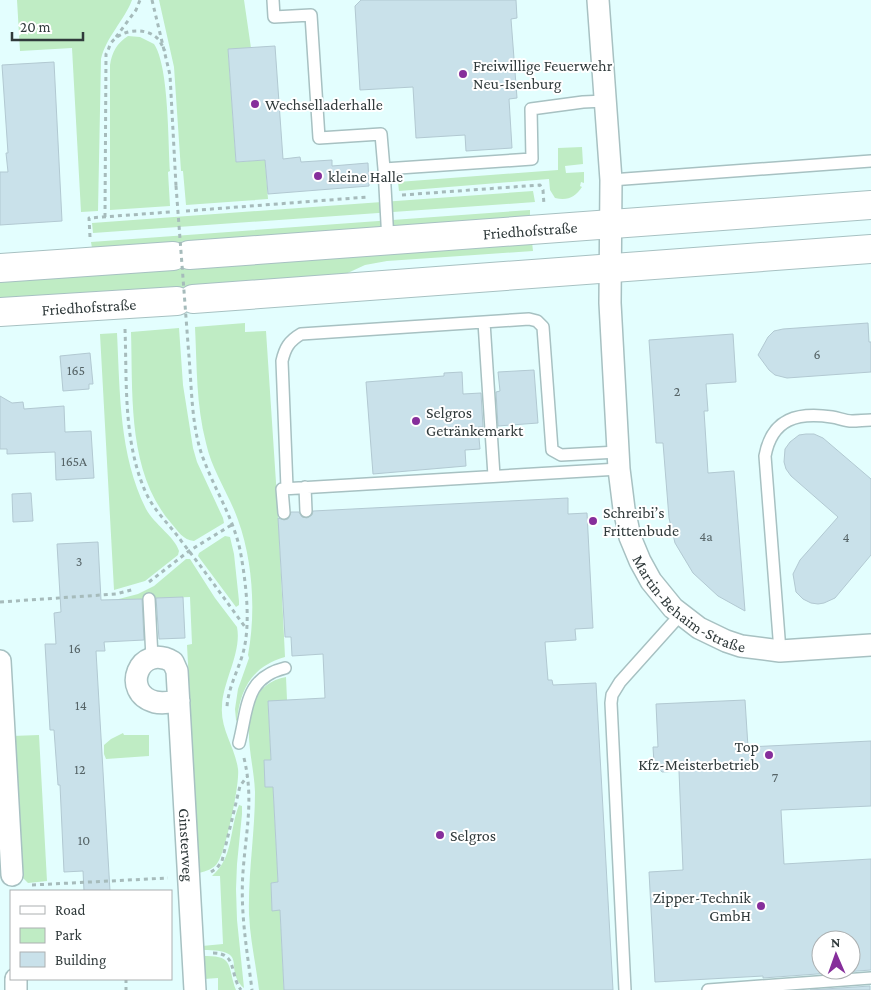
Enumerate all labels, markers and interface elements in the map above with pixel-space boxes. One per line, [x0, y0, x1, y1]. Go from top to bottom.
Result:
scale bar [12, 10, 84, 42]
text: 20 m [20, 19, 51, 35]
place label: Freiwillige Feuerwehr Neu-Isenburg [473, 57, 613, 93]
marker: Freiwillige Feuerwehr Neu-Isenburg [457, 68, 469, 80]
place label: Wechselladerhalle [265, 96, 383, 113]
marker: Wechselladerhalle [249, 98, 261, 110]
place label: kleine Halle [328, 168, 403, 185]
marker: kleine Halle [312, 170, 324, 182]
street label: Friedhofstraße [482, 218, 578, 242]
street label: Friedhofstraße [41, 295, 137, 318]
house number: 6 [813, 346, 821, 362]
house number: 165 [67, 362, 85, 378]
house number: 2 [674, 383, 681, 399]
place label: Selgros Getränkemarkt [426, 404, 524, 439]
marker: Selgros Getränkemarkt [410, 415, 422, 427]
house number: 165A [61, 453, 87, 469]
place label: Schreibi’s Frittenbude [603, 504, 679, 539]
marker: Schreibi’s Frittenbude [587, 515, 599, 527]
house number: 4a [699, 528, 713, 544]
house number: 4 [842, 529, 850, 545]
street label: Martin-Behaim-Straße [630, 552, 746, 655]
house number: 3 [76, 553, 82, 569]
house number: 16 [69, 640, 81, 656]
house number: 14 [75, 697, 87, 713]
place label: Top Kfz-Meisterbetrieb [638, 738, 759, 773]
marker: Top Kfz-Meisterbetrieb [763, 749, 775, 761]
house number: 12 [74, 761, 86, 777]
house number: 7 [772, 769, 779, 785]
street label: Ginsterweg [176, 808, 197, 882]
place label: Selgros [450, 827, 496, 845]
marker: Selgros [434, 829, 446, 841]
house number: 10 [78, 832, 90, 848]
place label: Zipper-Technik GmbH [653, 889, 751, 924]
legend [10, 890, 172, 980]
marker: Zipper-Technik GmbH [755, 900, 767, 912]
text: Road [55, 902, 86, 918]
text: Park [55, 927, 82, 943]
north arrow [811, 930, 861, 980]
text: N [830, 934, 841, 950]
text: Building [55, 952, 106, 969]

